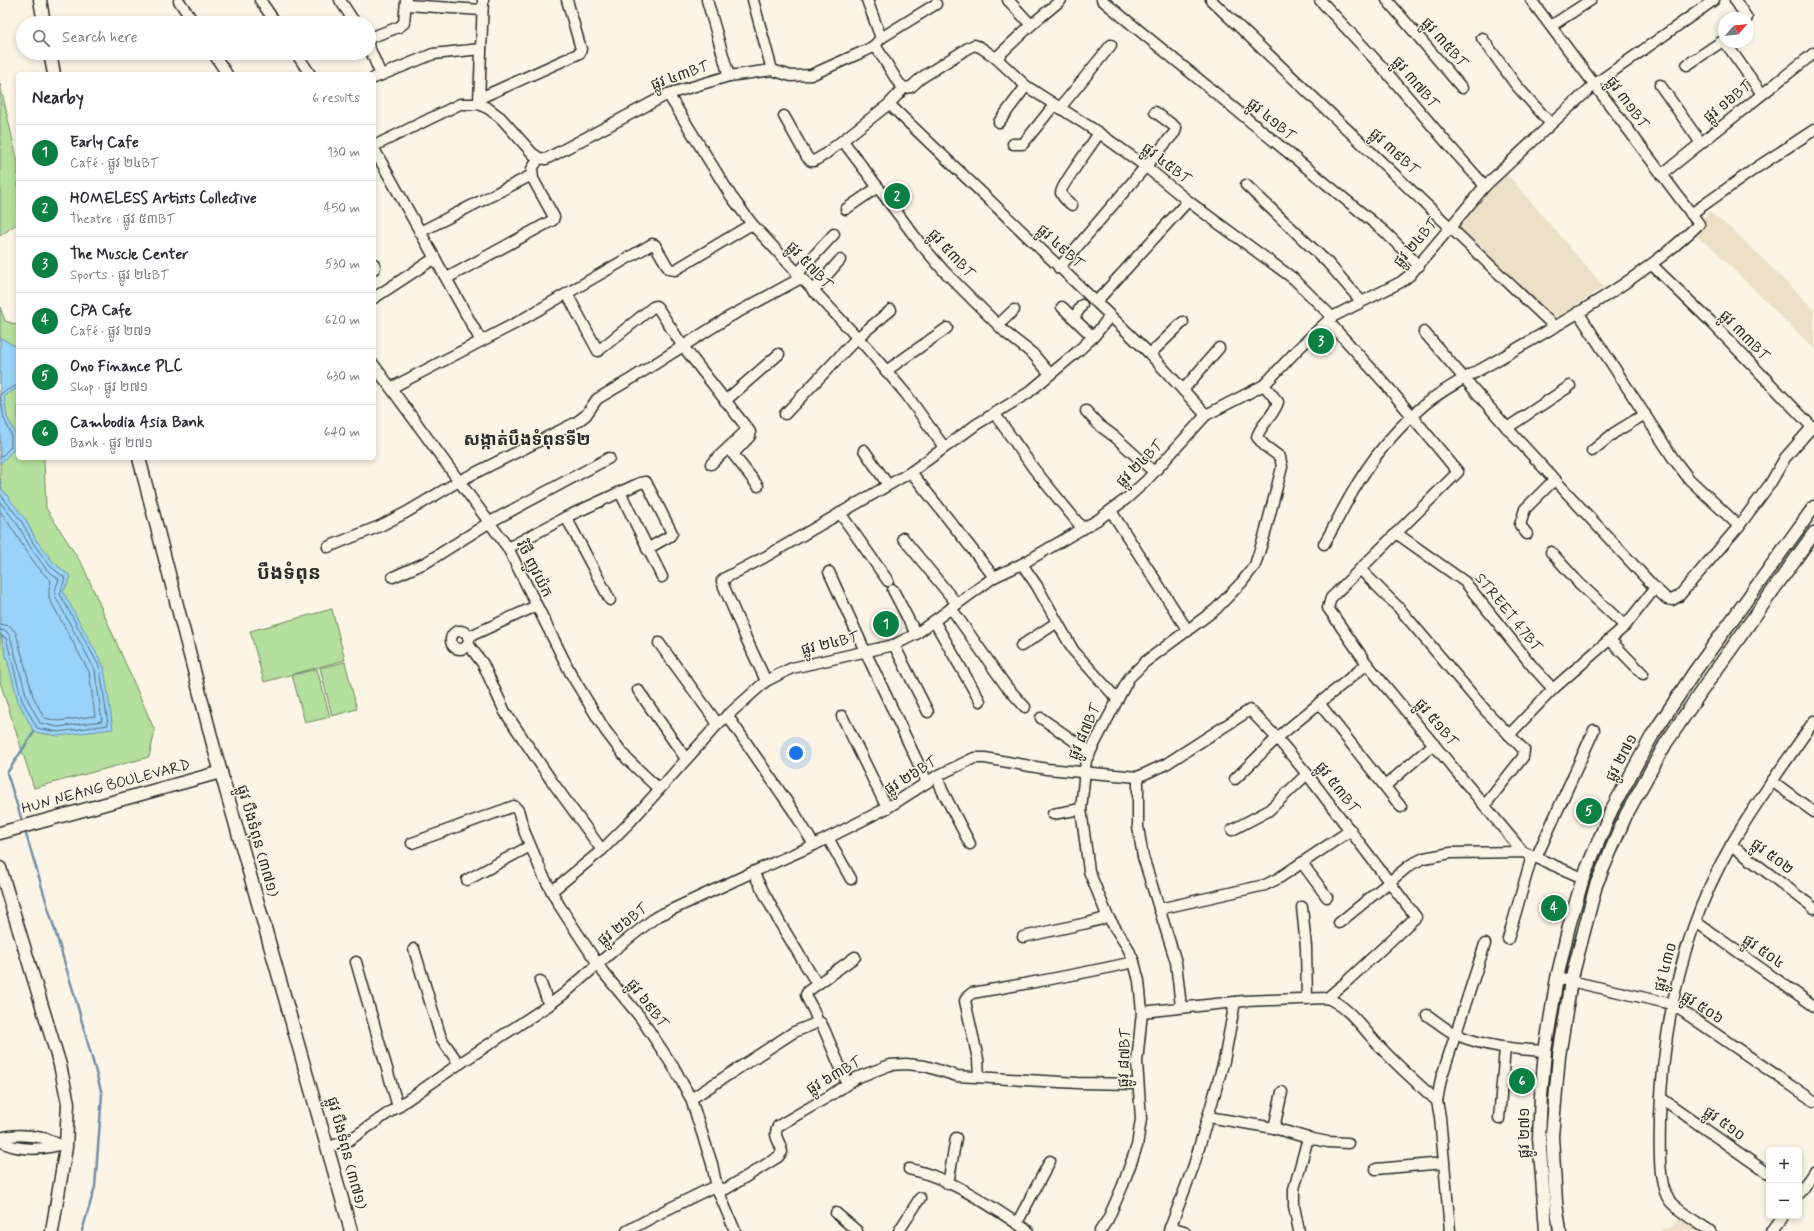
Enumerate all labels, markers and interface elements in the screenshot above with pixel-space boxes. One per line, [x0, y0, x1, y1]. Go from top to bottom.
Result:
north arrow [1718, 12, 1754, 48]
street label: ផ្លូវ ៣៥BT [1415, 14, 1472, 75]
search box [16, 16, 376, 60]
icon: search [30, 27, 52, 49]
text: Search here [62, 28, 138, 48]
street label: ផ្លូវ ៣៧BT [1385, 53, 1443, 116]
street label: ផ្លូវ ៤៣BT [648, 56, 713, 98]
street label: ផ្លូវ ៣១BT [1599, 73, 1653, 135]
street label: ផ្លូវ ១៦BT [1699, 76, 1759, 130]
text: Nearby [32, 87, 84, 109]
text: 6 results [312, 90, 360, 107]
street label: ផ្លូវ ៤១BT [1241, 94, 1300, 148]
street label: ផ្លូវ ៣៩BT [1363, 124, 1424, 182]
text: Early Cafe [70, 133, 139, 153]
street label: ផ្លូវ ៤៥BT [1136, 139, 1195, 192]
text: 1 [42, 144, 48, 161]
text: 130 m [327, 144, 360, 161]
text: Café · ផ្លូវ ២៤BT [70, 155, 159, 172]
pin: 2 [884, 181, 910, 211]
text: HOMELESS Artists Collective [70, 189, 257, 209]
text: 2 [42, 200, 48, 217]
text: 450 m [324, 200, 360, 217]
text: Theatre · ផ្លូវ ៥៣BT [70, 211, 175, 228]
street label: ផ្លូវ ២៤BT [1389, 214, 1445, 273]
street label: ផ្លូវ ៤៩BT [1031, 220, 1088, 276]
street label: ផ្លូវ ៥៣BT [921, 225, 979, 285]
street label: ផ្លូវ ៥៧BT [780, 237, 837, 297]
text: The Muscle Center [70, 245, 189, 265]
text: 3 [42, 256, 48, 273]
text: 530 m [325, 256, 360, 273]
text: Sports · ផ្លូវ ២៤BT [70, 267, 169, 284]
text: CPA Cafe [70, 301, 132, 321]
street label: ផ្លូវ ៣៣BT [1713, 306, 1774, 368]
text: 4 [41, 312, 49, 329]
text: 620 m [325, 312, 360, 329]
text: Café · ផ្លូវ ២៧១ [70, 323, 152, 340]
pin: 3 [1308, 326, 1334, 356]
text: Ono Finance PLC [70, 357, 182, 377]
text: 5 [41, 368, 49, 385]
text: 630 m [326, 368, 360, 385]
text: Shop · ផ្លូវ ២៧១ [70, 379, 148, 396]
text: Cambodia Asia Bank [70, 413, 205, 433]
text: 6 [42, 424, 48, 441]
text: 640 m [324, 424, 360, 441]
district label: សង្កាត់បឹងទំពុនទី២ [464, 428, 590, 451]
text: Bank · ផ្លូវ ២៧១ [70, 435, 153, 452]
street label: ផ្លូវ ២៤BT [1112, 436, 1170, 494]
street label: វិថី ញូវយ៉ក [509, 537, 557, 602]
district label: បឹងទំពុន [257, 561, 321, 586]
street label: STREET 47BT [1470, 569, 1547, 657]
pin: 1 [873, 609, 899, 639]
street label: ផ្លូវ ២៤BT [799, 627, 862, 663]
street label: ផ្លូវ ៥១BT [1408, 695, 1463, 754]
street label: ផ្លូវ ៨៧BT [1064, 700, 1109, 764]
street label: ផ្លូវ ២៧១ [1601, 731, 1645, 786]
your location [786, 743, 806, 763]
street label: ផ្លូវ ២៦BT [881, 751, 943, 802]
street label: HUN NEANG BOULEVARD [19, 755, 193, 819]
street label: ផ្លូវ ៥៣BT [1309, 758, 1364, 820]
street label: ផ្លូវ បឹងទំពុន (៣៧១) [229, 783, 283, 901]
pin: 5 [1576, 796, 1602, 826]
street label: ផ្លូវ ៥០២ [1745, 834, 1798, 882]
pin: 4 [1541, 893, 1567, 923]
street label: ផ្លូវ ២៦BT [594, 898, 655, 953]
street label: ផ្លូវ ៥០៤ [1737, 930, 1788, 976]
street label: ផ្លូវ ៤៣០ [1650, 940, 1685, 995]
street label: ផ្លូវ ៦៩BT [620, 975, 673, 1035]
street label: ផ្លូវ ៥០៦ [1675, 987, 1727, 1031]
street label: ផ្លូវ ៨៧BT [1114, 1027, 1138, 1088]
street label: ផ្លូវ ៦៣BT [803, 1052, 867, 1102]
pin: 6 [1509, 1066, 1535, 1096]
street label: ផ្លូវ បឹងទំពុន (៣៧១) [319, 1095, 371, 1213]
street label: ផ្លូវ ៥១០ [1698, 1102, 1749, 1148]
street label: ផ្លូវ ២៧១ [1515, 1108, 1537, 1159]
map controls [1766, 1147, 1802, 1219]
button: + [1766, 1147, 1802, 1183]
button: − [1766, 1183, 1802, 1219]

